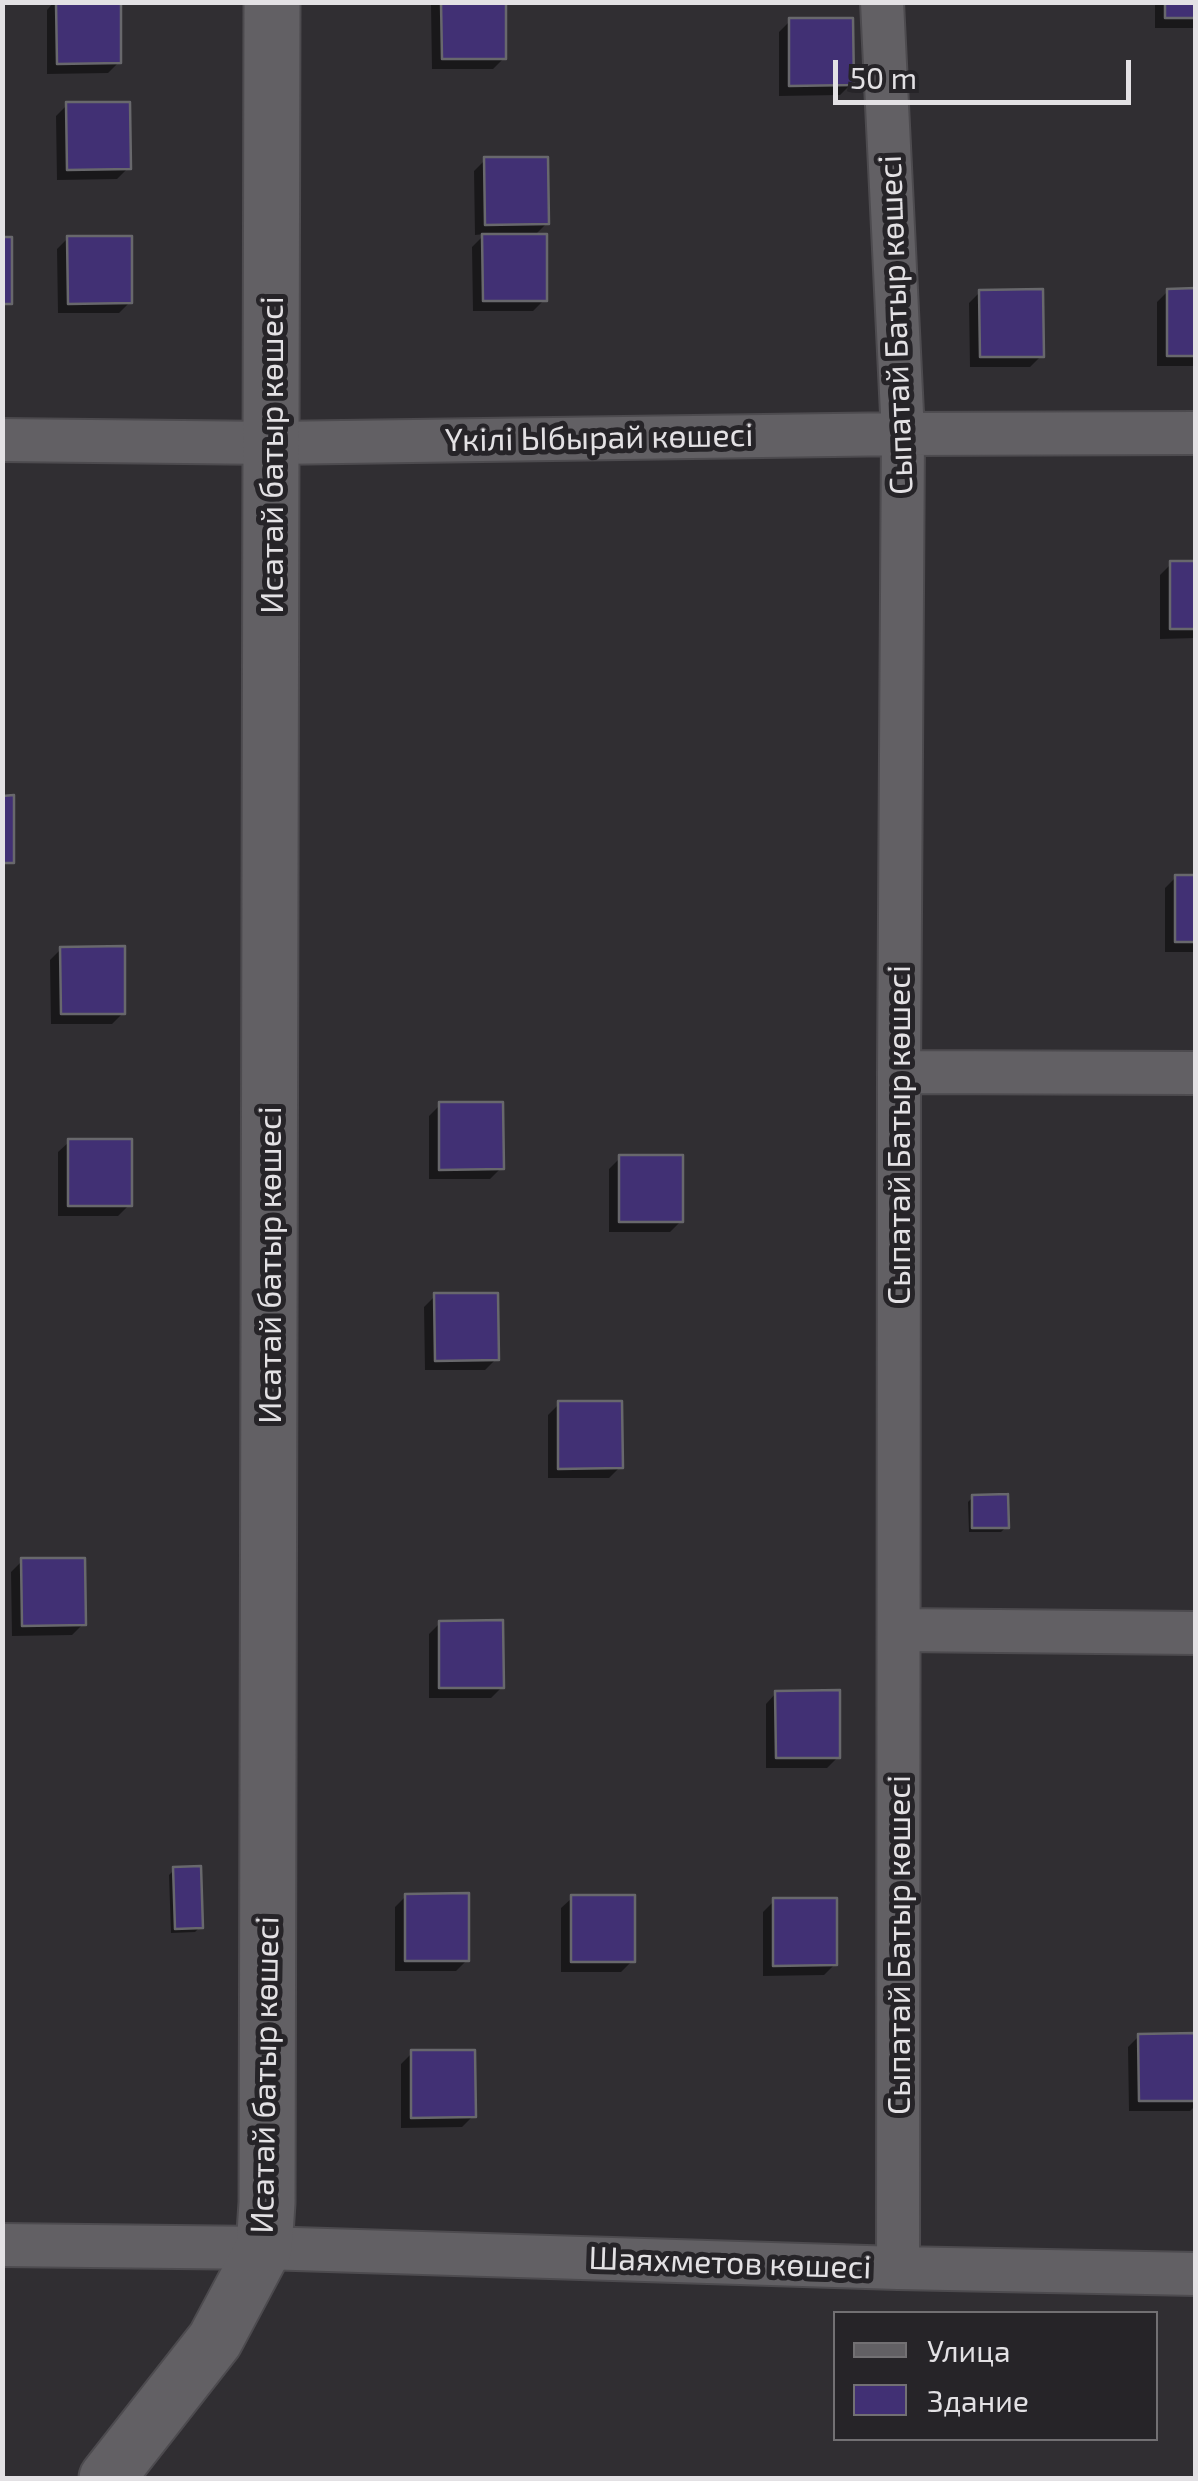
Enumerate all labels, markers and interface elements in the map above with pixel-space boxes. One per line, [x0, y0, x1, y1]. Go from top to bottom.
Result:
scale bar [838, 40, 1136, 102]
text: 50 m [850, 59, 917, 95]
street label: Сыпатай Батыр көшесі [871, 154, 921, 496]
street label: Исатай батыр көшесі [253, 296, 291, 614]
street label: Үкілі Ыбырай көшесі [444, 416, 754, 460]
street label: Сыпатай Батыр көшесі [880, 965, 918, 1305]
street label: Исатай батыр көшесі [251, 1106, 289, 1424]
street label: Сыпатай Батыр көшесі [880, 1775, 918, 2115]
street label: Исатай батыр көшесі [243, 1916, 287, 2234]
street label: Шаяхметов көшесі [588, 2239, 872, 2287]
legend [833, 2311, 1158, 2441]
text: Улица [927, 2332, 1011, 2368]
text: Здание [927, 2382, 1029, 2418]

